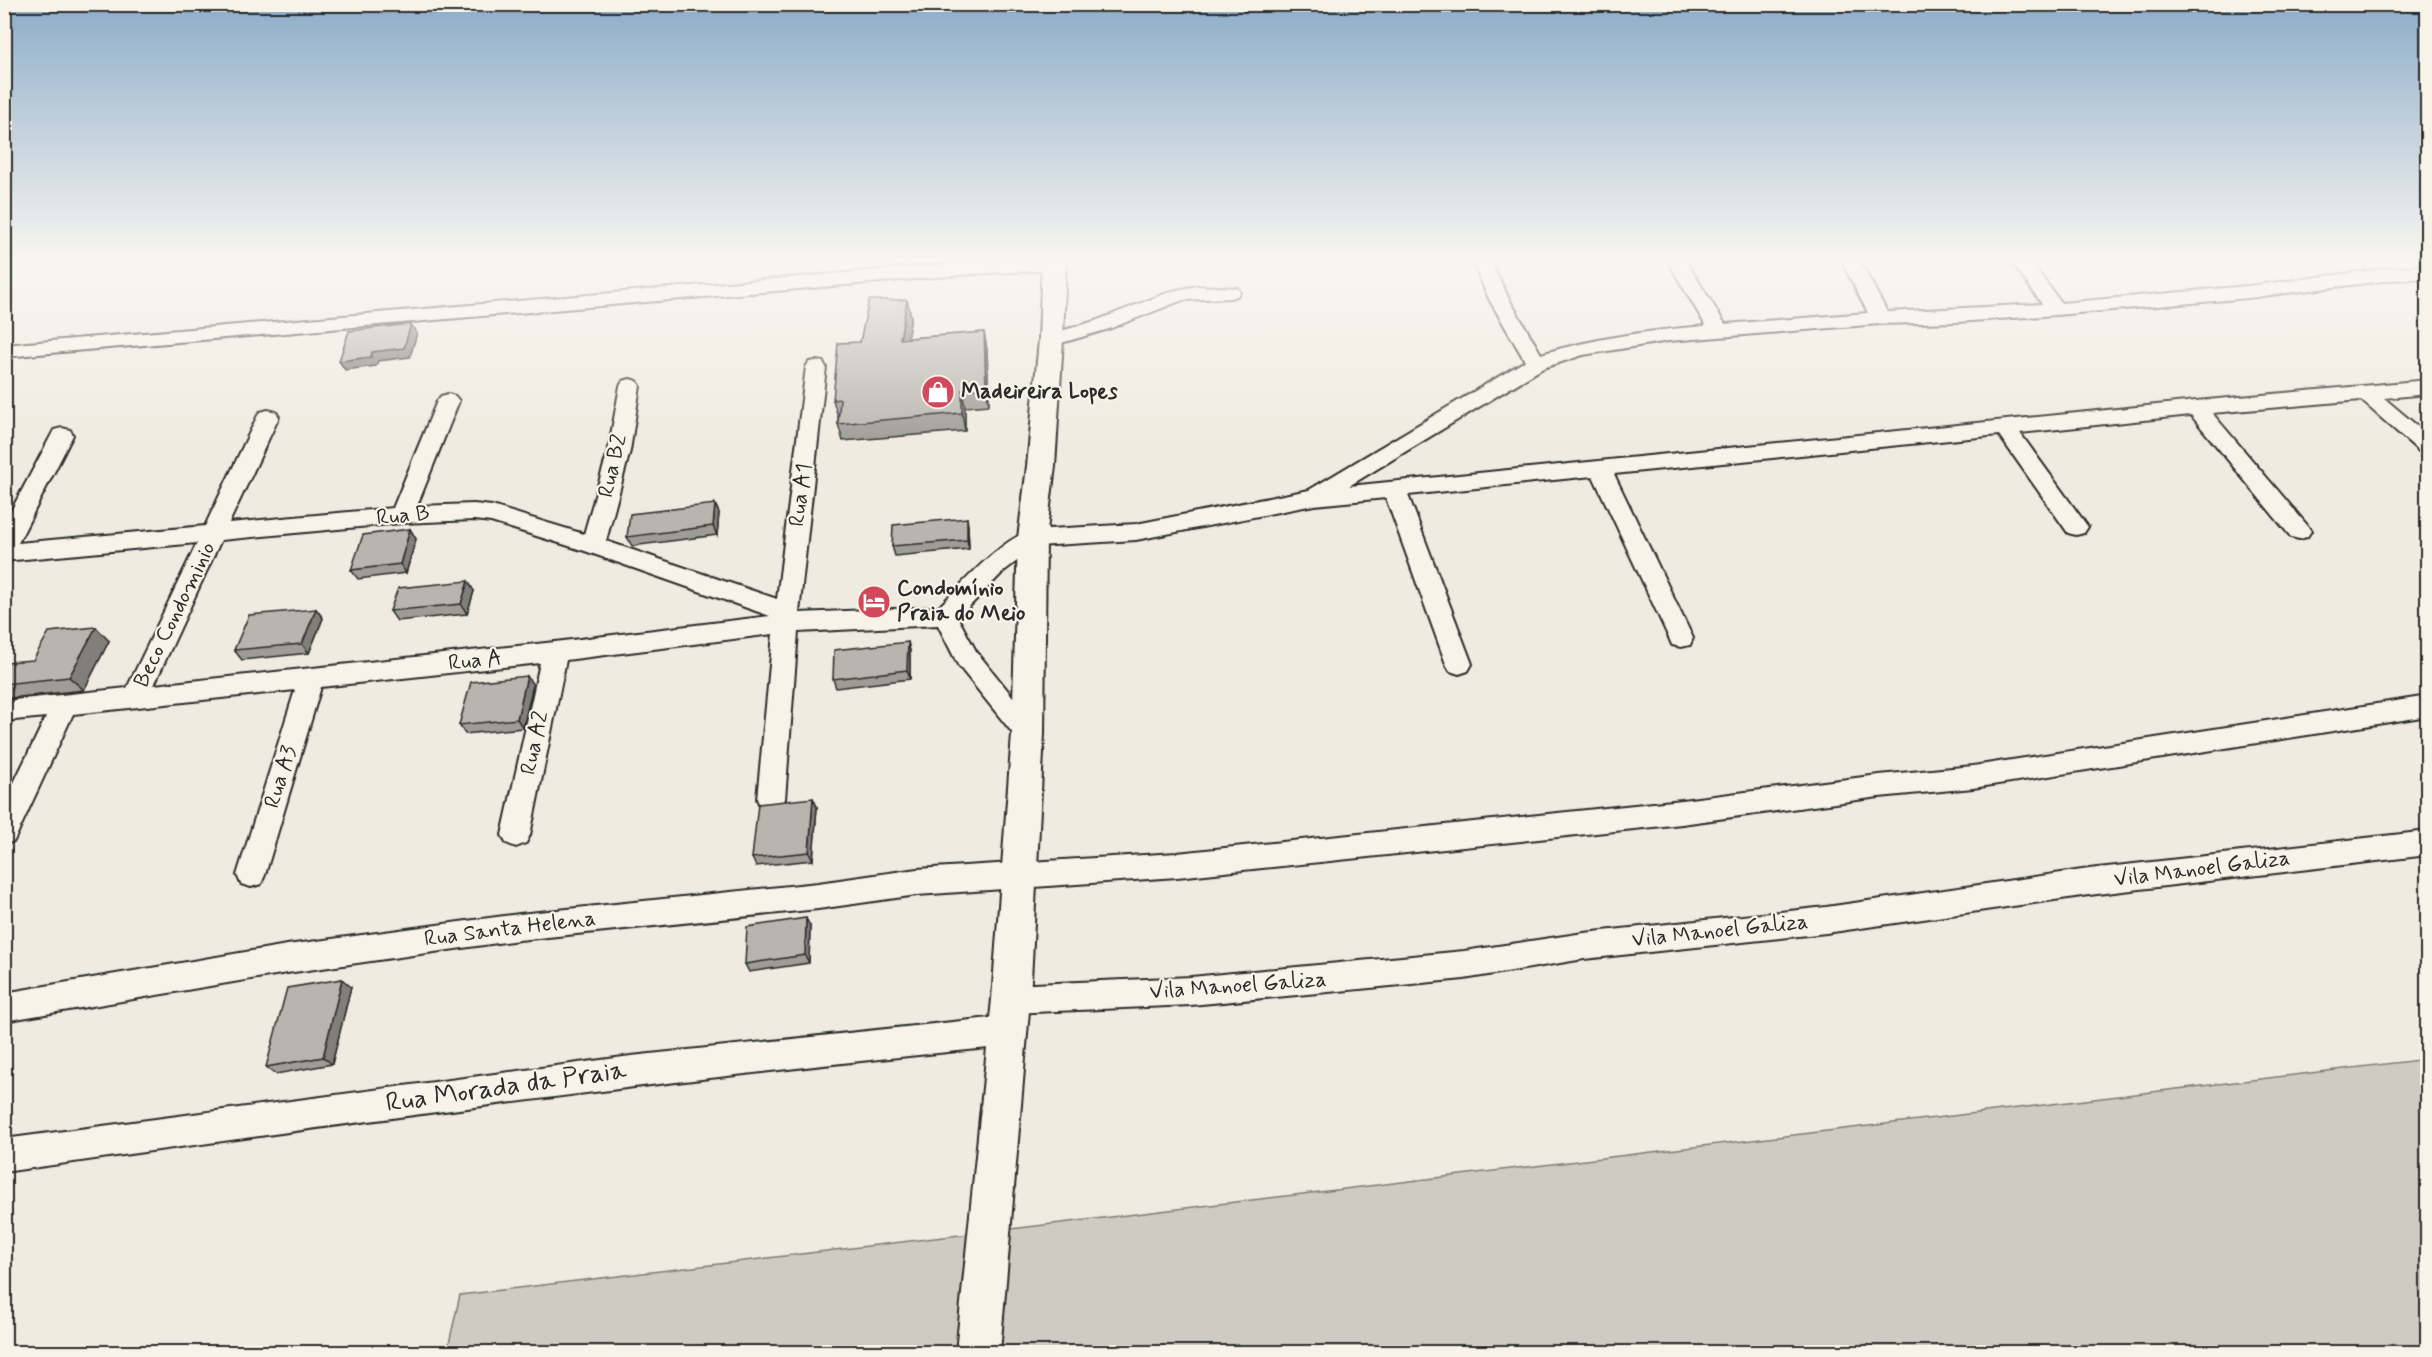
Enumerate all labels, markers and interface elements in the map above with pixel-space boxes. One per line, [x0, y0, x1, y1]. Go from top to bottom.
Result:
shop icon: Madeireira Lopes [920, 374, 956, 410]
place label: Madeireira Lopes [961, 378, 1118, 406]
street label: Rua B2 [592, 431, 634, 500]
street label: Rua A1 [783, 462, 819, 528]
street label: Rua B [375, 500, 431, 532]
street label: Beco Condominio [128, 538, 222, 692]
place label: Condomínio Praia do Meio [897, 575, 1025, 628]
hotel icon: Condomínio Praia do Meio [856, 584, 892, 620]
street label: Rua A [447, 644, 503, 678]
street label: Rua A2 [515, 708, 555, 777]
street label: Rua A3 [258, 742, 304, 812]
street label: Vila Manoel Galiza [2112, 844, 2292, 894]
street label: Rua Santa Helena [423, 905, 597, 953]
street label: Vila Manoel Galiza [1630, 908, 1810, 954]
street label: Vila Manoel Galiza [1149, 966, 1327, 1006]
street label: Rua Morada da Praia [384, 1053, 629, 1121]

